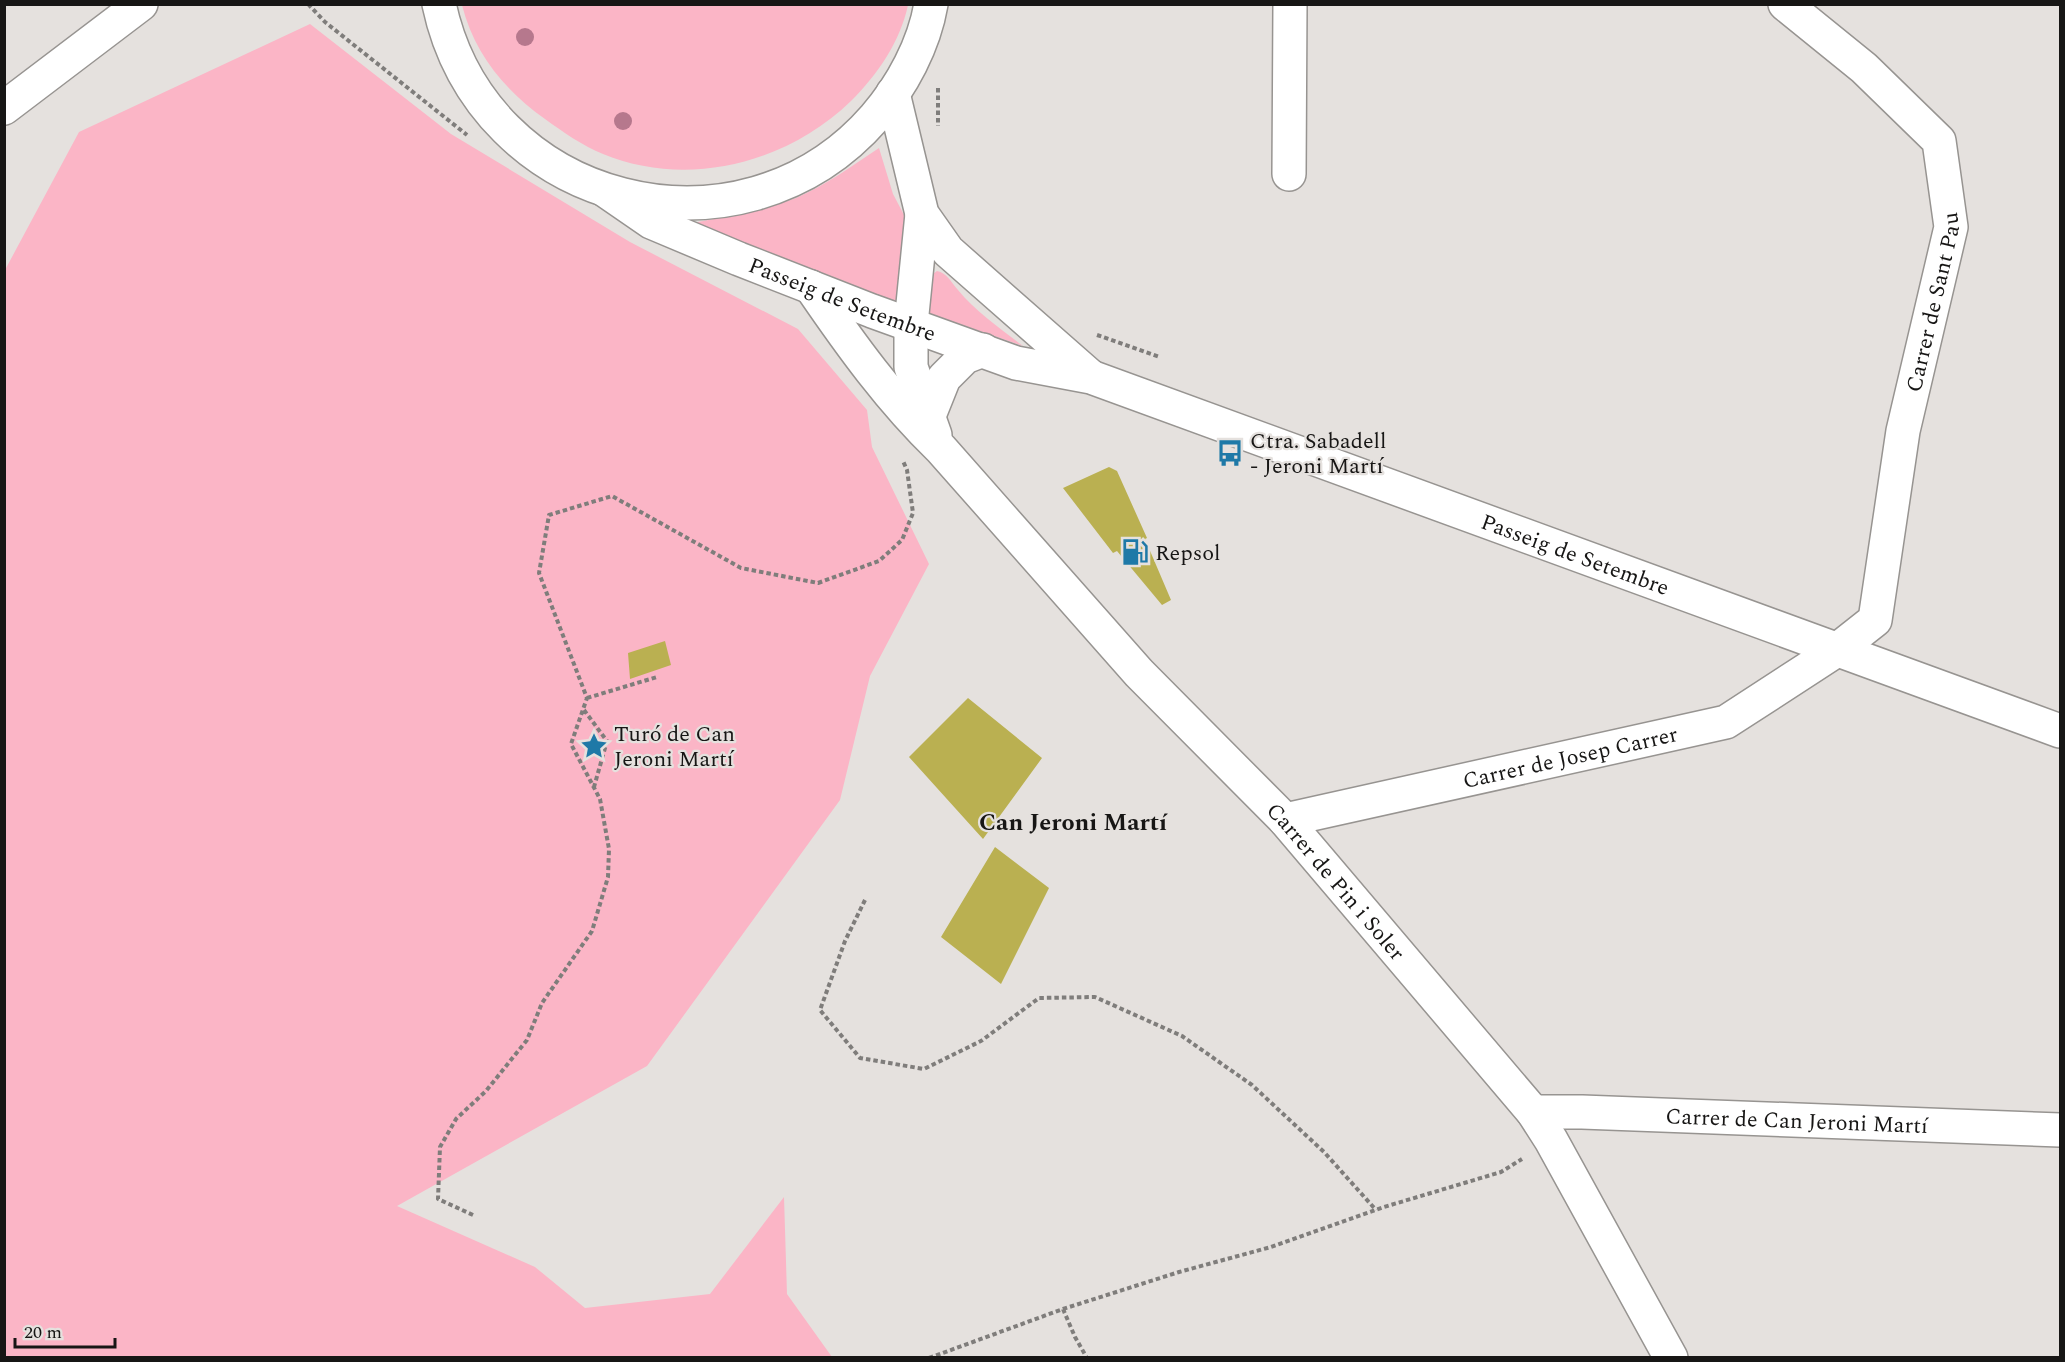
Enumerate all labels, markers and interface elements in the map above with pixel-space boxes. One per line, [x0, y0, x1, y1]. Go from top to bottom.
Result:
street label: Carrer de Sant Pau [1898, 210, 1969, 395]
street label: Passeig de Setembre [743, 249, 940, 351]
place label: Ctra. Sabadell - Jeroni Martí [1250, 425, 1387, 483]
bus stop icon: Ctra. Sabadell - Jeroni Martí [1215, 438, 1245, 468]
street label: Passeig de Setembre [1476, 506, 1674, 605]
fuel station icon: Repsol [1120, 537, 1150, 567]
place label: Repsol [1155, 537, 1221, 570]
place label: Turó de Can Jeroni Martí [614, 718, 735, 776]
street label: Carrer de Josep Carrer [1460, 718, 1681, 798]
place icon: Turó de Can Jeroni Martí [579, 731, 609, 761]
street label: Carrer de Pin i Soler [1258, 795, 1413, 969]
district label: Can Jeroni Martí [979, 805, 1168, 841]
street label: Carrer de Can Jeroni Martí [1665, 1100, 1930, 1143]
scale bar [15, 1311, 116, 1349]
text: 20 m [24, 1319, 62, 1346]

